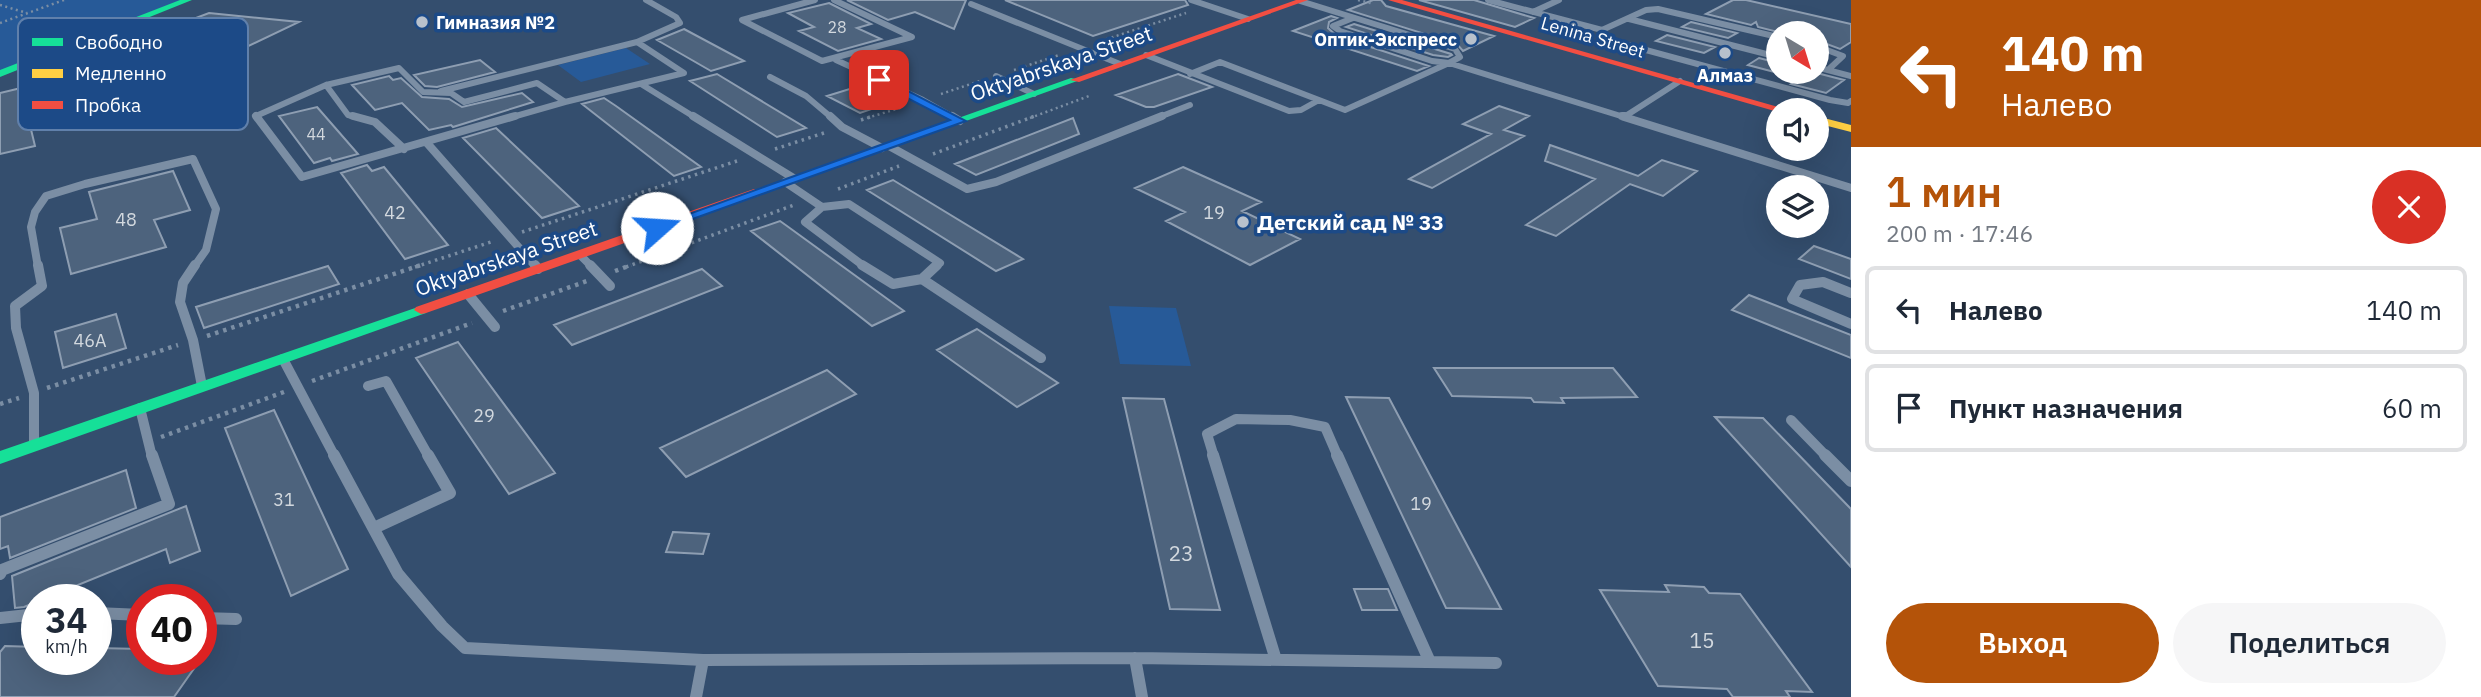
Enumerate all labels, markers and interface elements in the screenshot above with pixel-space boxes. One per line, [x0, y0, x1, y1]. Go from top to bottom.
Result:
place label: Гимназия №2 [436, 11, 555, 34]
street label: Lenina Street [1538, 11, 1648, 63]
marker: Гимназия №2 [414, 14, 430, 30]
house number: 28 [827, 17, 847, 37]
legend [18, 18, 248, 130]
street label: Oktyabrskaya Street [966, 19, 1156, 107]
north arrow [1766, 21, 1829, 84]
map controls [1766, 21, 1829, 238]
text: 140 m [2001, 21, 2145, 84]
place label: Оптик-Экспресс [1314, 28, 1457, 51]
icon: left [1886, 28, 1977, 119]
text: Свободно [75, 30, 163, 54]
marker: Оптик-Экспресс [1463, 31, 1479, 47]
marker: Алмаз [1717, 45, 1733, 61]
pin [849, 50, 909, 110]
text: Медленно [75, 61, 166, 85]
icon: arrive [860, 61, 898, 99]
place label: Алмаз [1697, 64, 1753, 87]
text: Налево [2001, 83, 2112, 125]
text: Пробка [75, 93, 141, 117]
button: sound [1766, 98, 1829, 161]
house number: 44 [306, 124, 326, 144]
text: 1 мин [1886, 164, 2002, 219]
button: close [2372, 170, 2446, 244]
button: layers [1766, 175, 1829, 238]
position arrow [620, 191, 694, 265]
house number: 42 [384, 201, 406, 224]
house number: 19 [1203, 201, 1225, 224]
house number: 48 [115, 208, 137, 231]
place label: Детский сад № 33 [1257, 208, 1444, 236]
street label: Oktyabrskaya Street [411, 214, 601, 302]
marker: Детский сад № 33 [1235, 214, 1251, 230]
text: 200 m · 17:46 [1886, 218, 2033, 248]
icon: left [1890, 291, 1928, 329]
text: Налево [1949, 293, 2043, 327]
text: 140 m [2366, 293, 2442, 327]
house number: 46А [73, 329, 107, 352]
icon: arrive [1890, 389, 1928, 427]
text: Пункт назначения [1949, 391, 2183, 425]
text: 60 m [2382, 391, 2442, 425]
house number: 29 [473, 404, 495, 427]
house number: 31 [273, 488, 295, 511]
house number: 19 [1410, 492, 1432, 515]
house number: 23 [1168, 539, 1194, 567]
speed limit sign: 40 [126, 584, 217, 675]
text: 34 [45, 597, 88, 643]
button: Выход [1886, 603, 2159, 683]
button: Поделиться [2173, 603, 2446, 683]
house number: 15 [1689, 626, 1715, 654]
text: km/h [45, 635, 88, 658]

